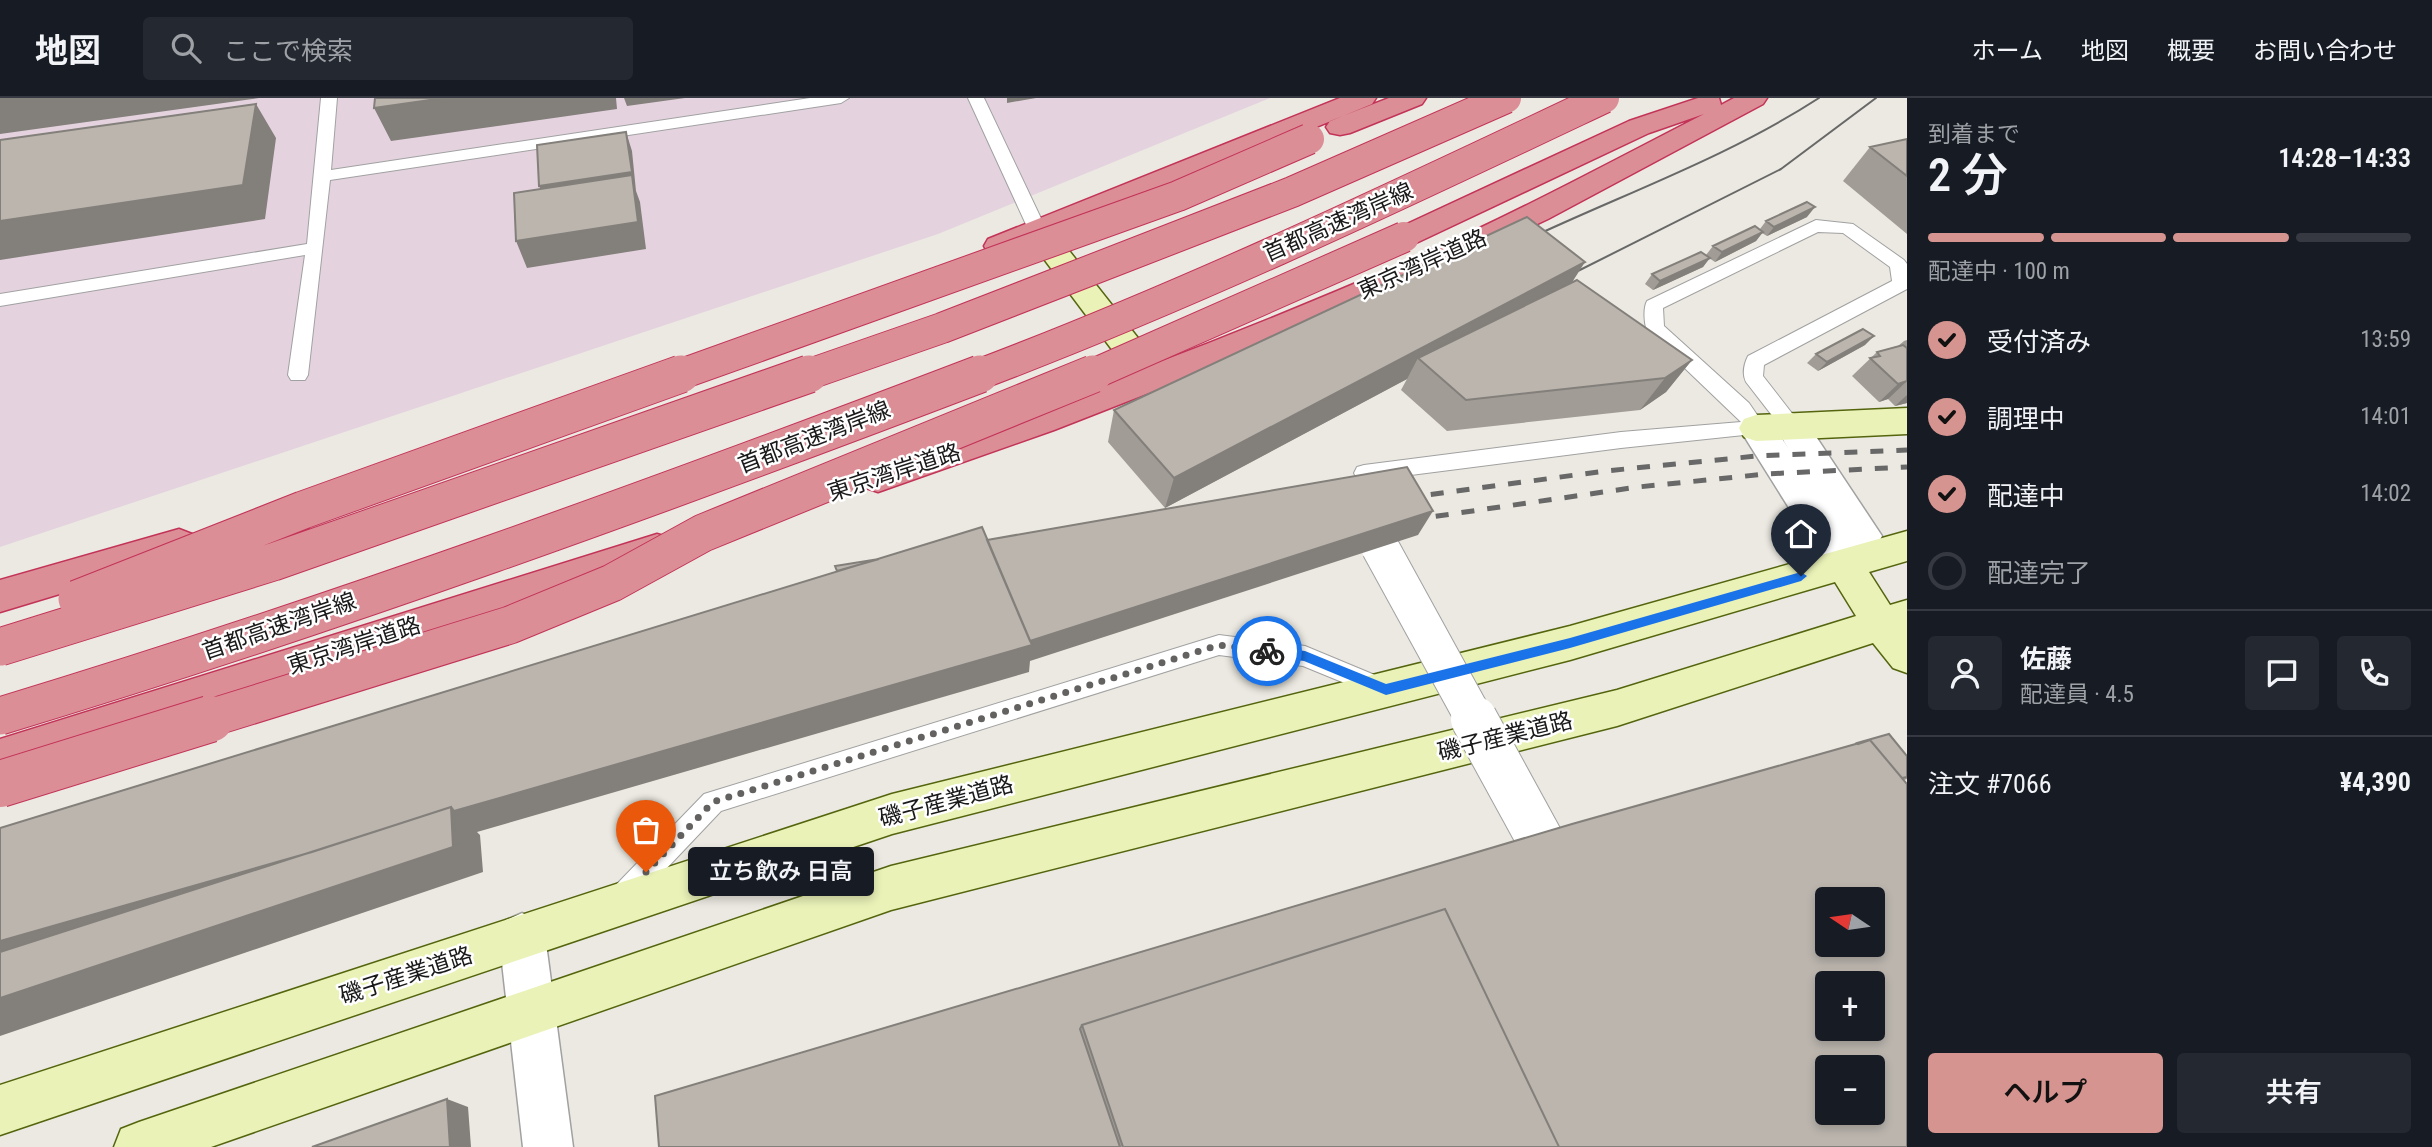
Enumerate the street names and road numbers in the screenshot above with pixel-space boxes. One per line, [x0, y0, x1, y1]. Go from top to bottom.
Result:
street label: 首都高速湾岸線 [1259, 177, 1417, 268]
street label: 東京湾岸道路 [1354, 224, 1491, 305]
street label: 首都高速湾岸線 [734, 396, 894, 479]
street label: 東京湾岸道路 [824, 438, 964, 507]
street label: 首都高速湾岸線 [199, 588, 360, 665]
street label: 東京湾岸道路 [284, 611, 424, 680]
street label: 磯子産業道路 [1435, 707, 1575, 766]
street label: 磯子産業道路 [876, 771, 1016, 832]
street label: 磯子産業道路 [336, 941, 476, 1010]

